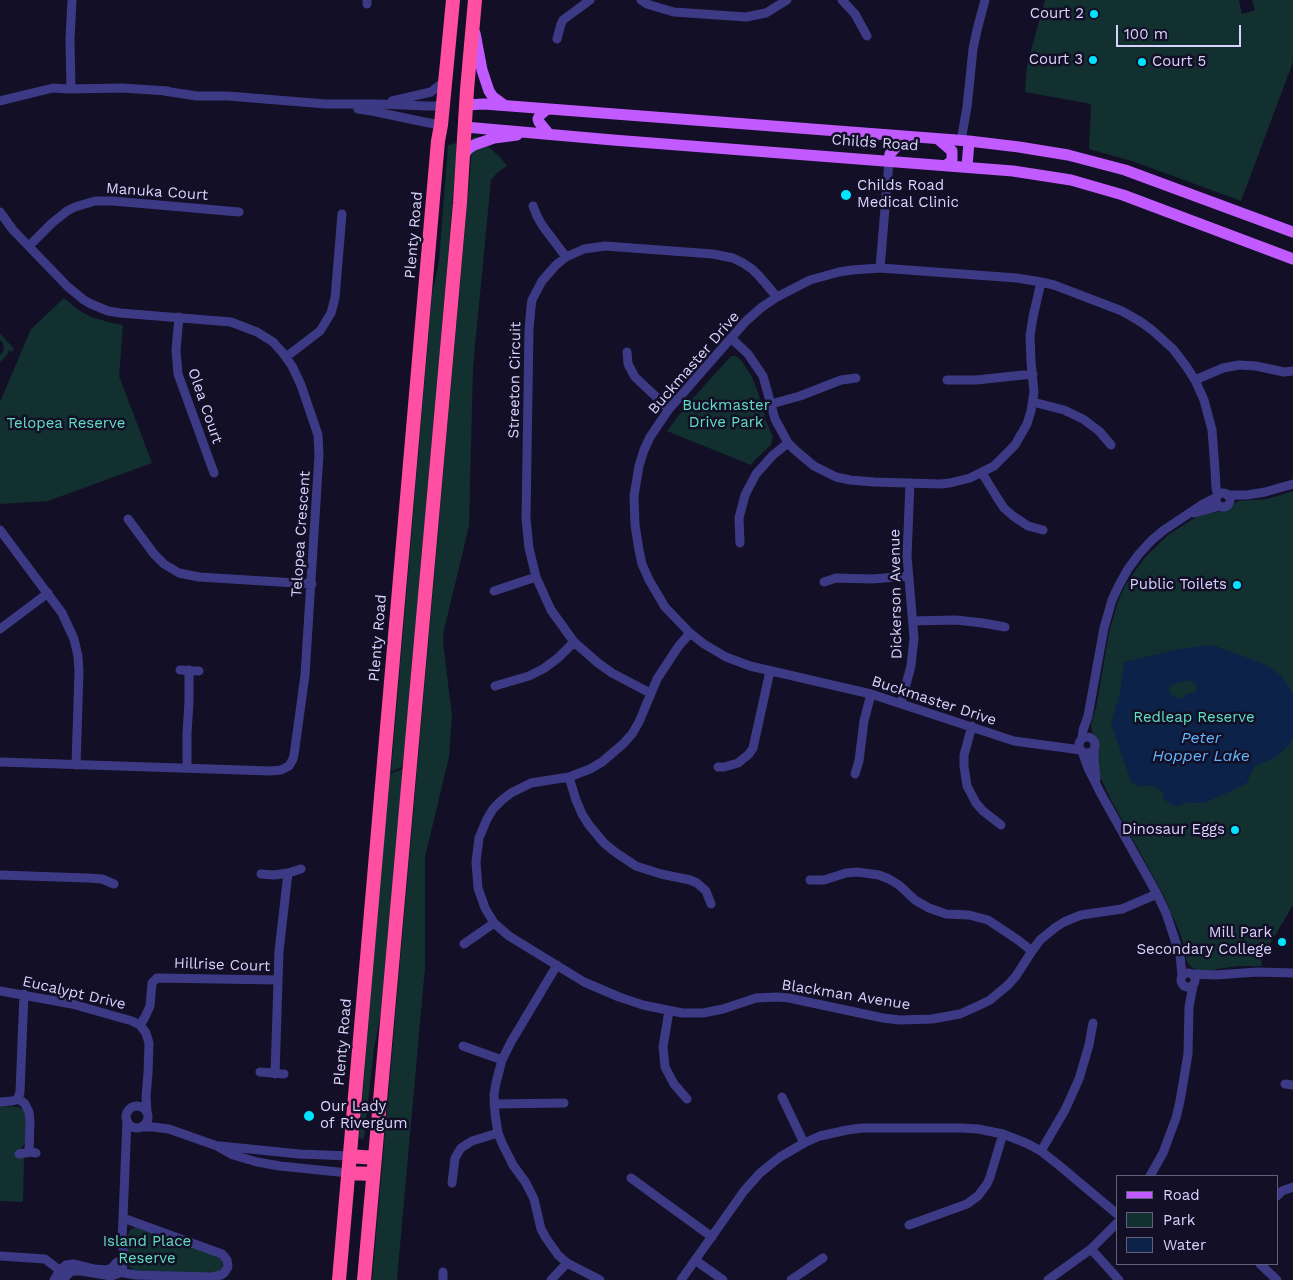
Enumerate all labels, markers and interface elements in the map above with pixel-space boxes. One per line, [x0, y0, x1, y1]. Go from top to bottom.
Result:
place label: Court 2 [1030, 5, 1084, 23]
marker: Court 2 [1088, 8, 1100, 20]
scale bar [1118, 15, 1243, 47]
text: 100 m [1124, 25, 1168, 43]
place label: Court 3 [1029, 51, 1083, 69]
place label: Court 5 [1152, 53, 1206, 71]
marker: Court 3 [1087, 54, 1099, 66]
marker: Court 5 [1136, 56, 1148, 68]
street label: Childs Road [831, 131, 919, 155]
place label: Childs Road Medical Clinic [857, 177, 959, 212]
street label: Manuka Court [105, 179, 209, 205]
marker: Childs Road Medical Clinic [839, 188, 853, 202]
street label: Plenty Road [401, 191, 427, 279]
street label: Buckmaster Drive [645, 308, 743, 418]
street label: Streeton Circuit [505, 322, 525, 438]
street label: Olea Court [184, 366, 226, 446]
park label: Buckmaster Drive Park [682, 397, 770, 432]
park label: Telopea Reserve [7, 415, 125, 433]
street label: Telopea Crescent [288, 470, 314, 598]
street label: Dickerson Avenue [886, 529, 906, 659]
place label: Public Toilets [1129, 576, 1227, 594]
marker: Public Toilets [1231, 579, 1243, 591]
street label: Plenty Road [365, 594, 391, 682]
street label: Buckmaster Drive [869, 672, 999, 730]
park label: Redleap Reserve [1133, 709, 1255, 727]
water label: Peter Hopper Lake [1152, 728, 1250, 766]
place label: Dinosaur Eggs [1122, 821, 1225, 839]
marker: Dinosaur Eggs [1229, 824, 1241, 836]
place label: Mill Park Secondary College [1136, 924, 1272, 959]
marker: Mill Park Secondary College [1276, 936, 1288, 948]
street label: Hillrise Court [173, 954, 271, 976]
street label: Eucalypt Drive [21, 972, 127, 1014]
street label: Blackman Avenue [780, 976, 912, 1014]
street label: Plenty Road [330, 998, 356, 1086]
place label: Our Lady of Rivergum [320, 1098, 407, 1133]
marker: Our Lady of Rivergum [302, 1109, 316, 1123]
legend [1116, 1175, 1278, 1265]
text: Road [1163, 1186, 1200, 1204]
text: Park [1163, 1211, 1195, 1229]
park label: Island Place Reserve [103, 1233, 191, 1268]
text: Water [1163, 1236, 1206, 1254]

